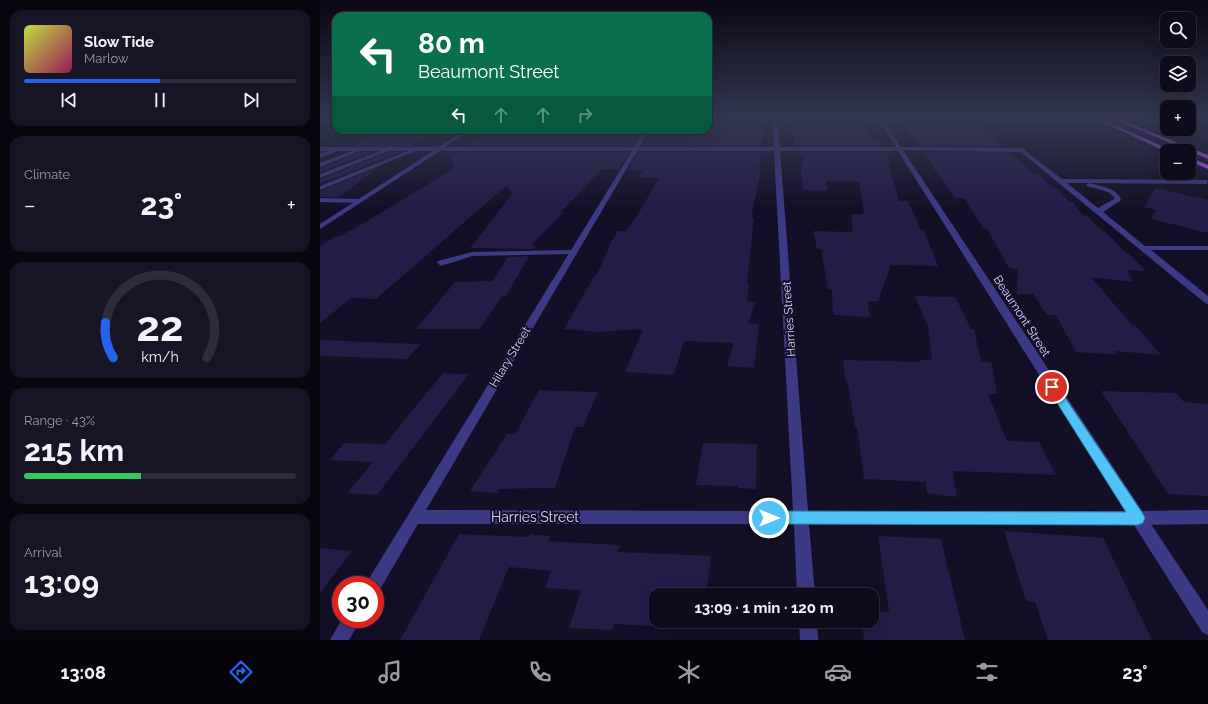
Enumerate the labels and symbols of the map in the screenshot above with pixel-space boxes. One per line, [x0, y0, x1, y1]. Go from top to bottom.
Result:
street label: Beaumont Street [990, 273, 1054, 359]
street label: Harries Street [779, 281, 799, 357]
street label: Hilary Street [486, 324, 534, 390]
pin [1035, 370, 1069, 404]
position arrow [748, 497, 790, 539]
street label: Harries Street [491, 509, 579, 525]
speed limit sign: 30 [332, 576, 384, 628]

